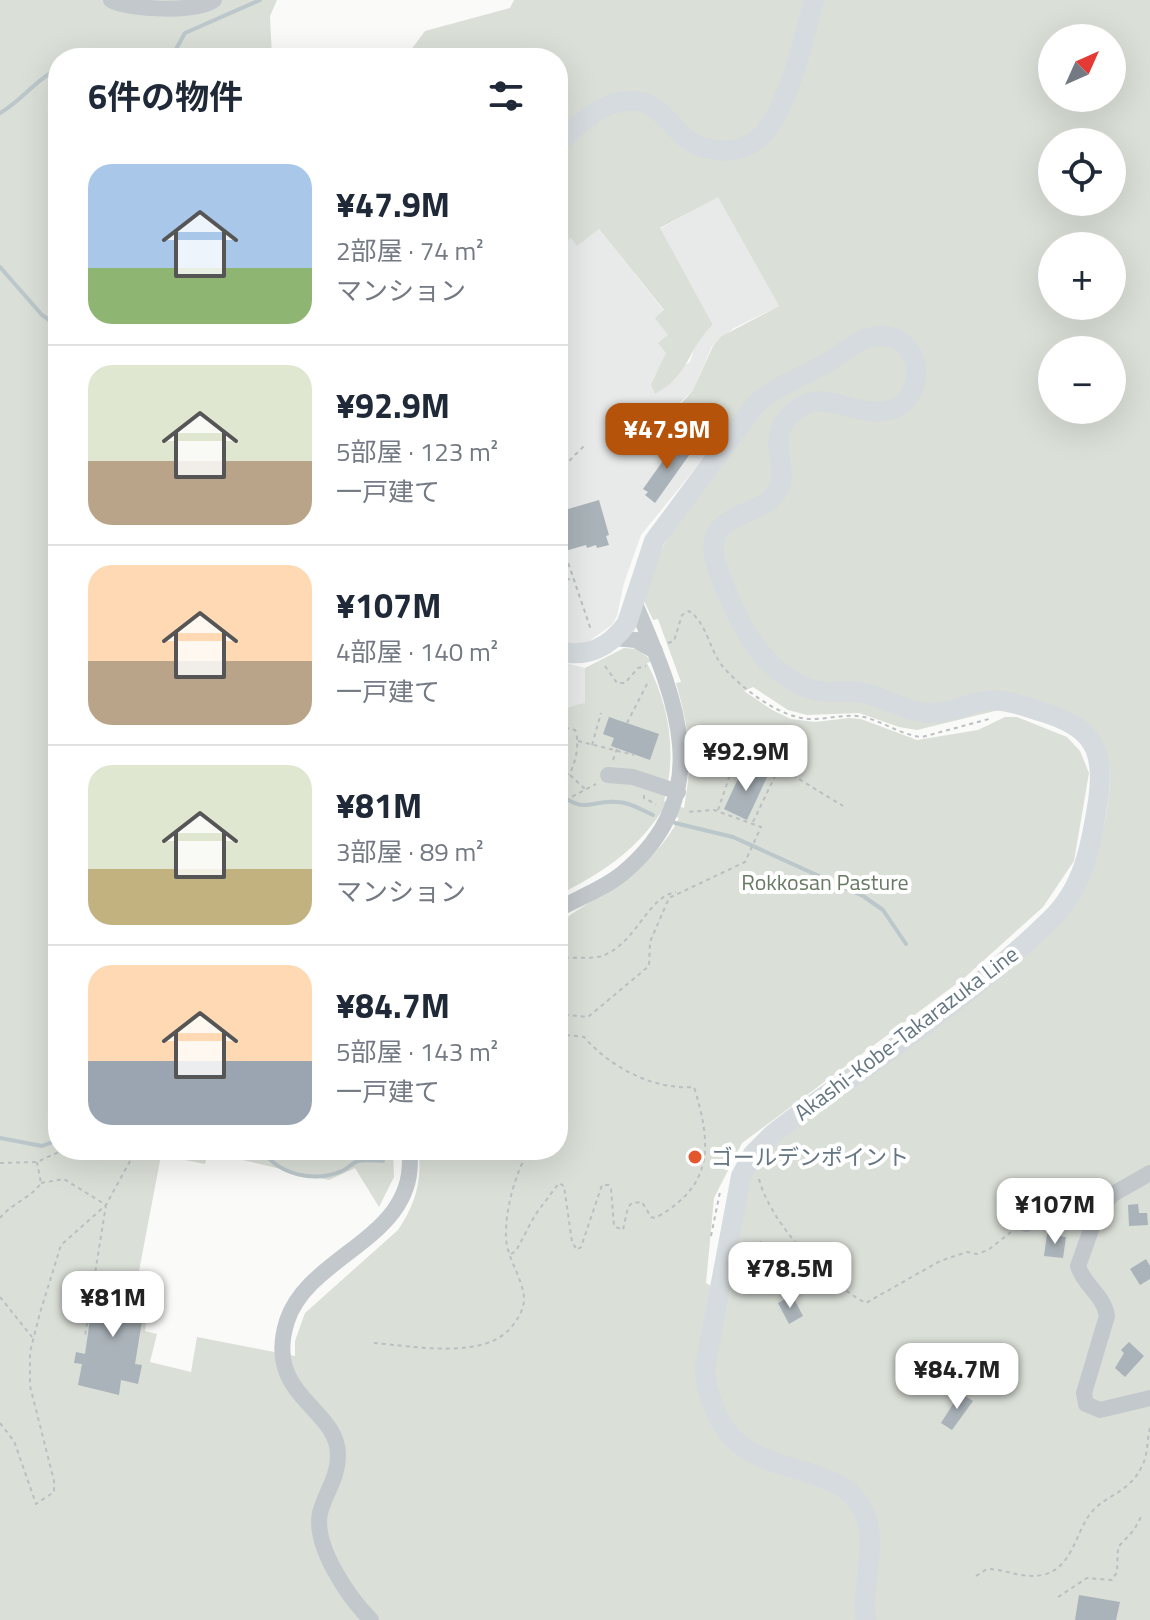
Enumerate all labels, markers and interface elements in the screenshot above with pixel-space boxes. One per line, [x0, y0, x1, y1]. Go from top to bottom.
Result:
north arrow [1038, 24, 1126, 112]
map controls [1038, 24, 1126, 424]
text: 6件の物件 [88, 70, 243, 122]
icon: filters [484, 74, 528, 118]
button: locate [1038, 128, 1126, 216]
text: ¥47.9M [336, 178, 450, 230]
icon: home [152, 196, 248, 292]
text: 2部屋 · 74 m² [336, 231, 484, 270]
button: + [1038, 232, 1126, 320]
text: マンション [336, 271, 466, 310]
button: − [1038, 336, 1126, 424]
text: ¥92.9M [336, 379, 450, 431]
icon: home [152, 397, 248, 493]
pin: ¥47.9M [602, 403, 732, 471]
text: ¥47.9M [623, 409, 711, 448]
text: 5部屋 · 123 m² [336, 432, 498, 471]
text: 一戸建て [336, 472, 440, 511]
text: ¥107M [336, 579, 441, 631]
icon: home [152, 597, 248, 693]
text: 4部屋 · 140 m² [336, 632, 498, 671]
text: 一戸建て [336, 672, 440, 711]
pin: ¥92.9M [681, 725, 811, 793]
text: ¥92.9M [702, 731, 790, 770]
text: ¥81M [336, 779, 422, 831]
icon: home [152, 797, 248, 893]
text: 3部屋 · 89 m² [336, 832, 484, 871]
park label: Rokkosan Pasture [741, 865, 909, 899]
text: マンション [336, 872, 466, 911]
street label: Akashi-Kobe-Takarazuka Line [787, 937, 1025, 1129]
text: ¥84.7M [336, 979, 450, 1031]
icon: home [152, 997, 248, 1093]
text: 5部屋 · 143 m² [336, 1032, 498, 1071]
text: 一戸建て [336, 1072, 440, 1111]
place label: ゴールデンポイント [711, 1140, 909, 1174]
marker: ゴールデンポイント [686, 1148, 704, 1166]
pin: ¥107M [999, 1178, 1111, 1246]
text: ¥107M [1015, 1184, 1095, 1223]
pin: ¥78.5M [725, 1242, 855, 1310]
text: ¥78.5M [746, 1248, 834, 1287]
pin: ¥81M [66, 1271, 160, 1339]
text: ¥81M [80, 1277, 146, 1316]
pin: ¥84.7M [892, 1343, 1022, 1411]
text: ¥84.7M [913, 1349, 1001, 1388]

